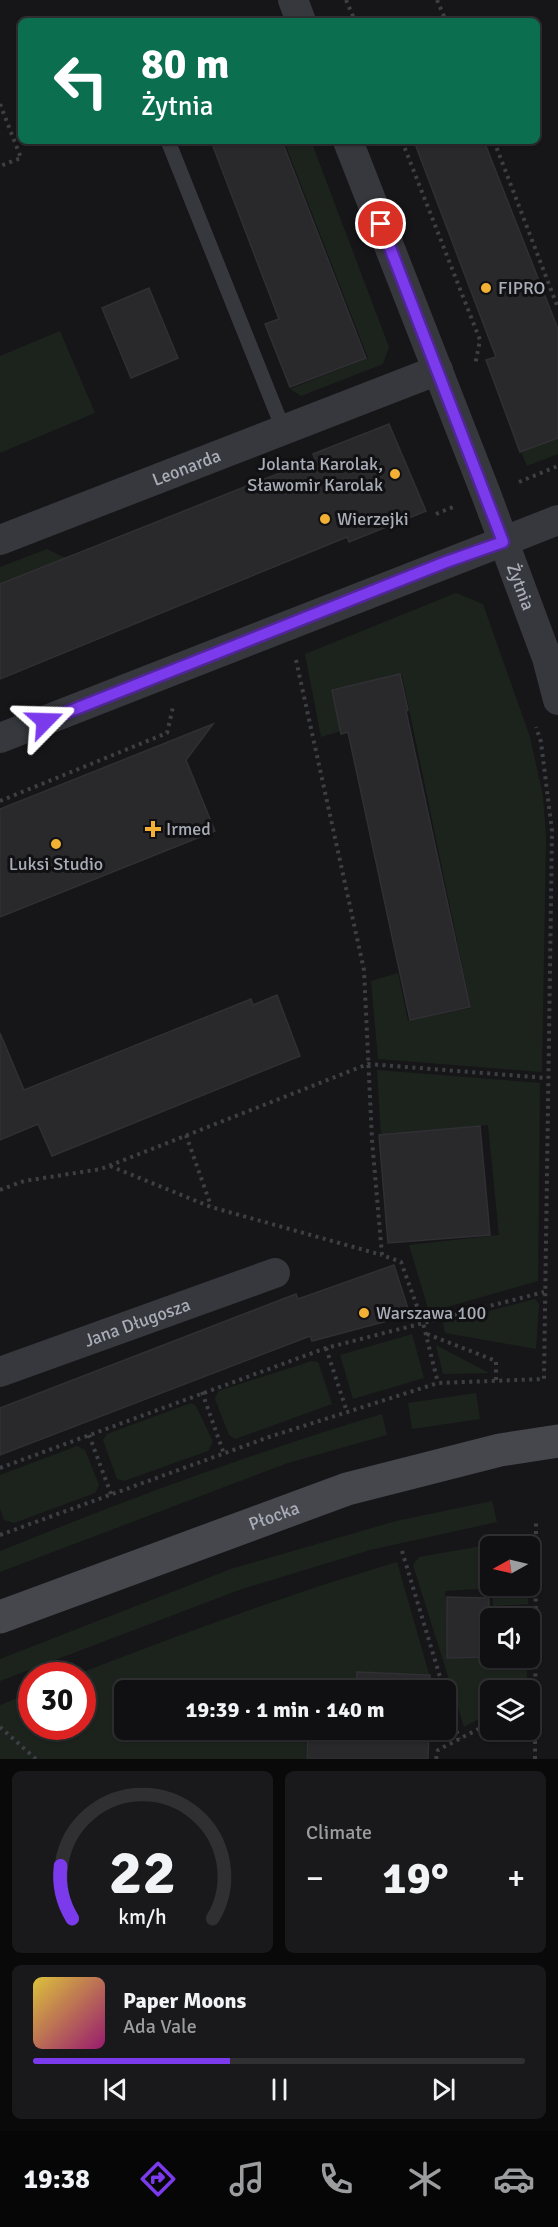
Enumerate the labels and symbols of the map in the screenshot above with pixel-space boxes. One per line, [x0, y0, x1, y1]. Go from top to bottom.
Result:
pin [355, 198, 406, 249]
place label: FIPRO [498, 277, 545, 299]
marker: FIPRO [479, 281, 493, 295]
street label: Leonarda [149, 444, 224, 491]
place label: Jolanta Karolak, Sławomir Karolak [247, 453, 383, 496]
marker: Jolanta Karolak, Sławomir Karolak [388, 467, 402, 481]
place label: Wierzejki [337, 508, 409, 530]
marker: Wierzejki [318, 512, 332, 526]
street label: Żytnia [502, 560, 539, 613]
position arrow [13, 689, 77, 753]
place label: Irmed [166, 818, 211, 840]
marker: Irmed [144, 820, 162, 838]
marker: Luksi Studio [49, 837, 63, 851]
place label: Luksi Studio [9, 853, 103, 875]
street label: Jana Długosza [81, 1293, 193, 1352]
place label: Warszawa 100 [376, 1302, 486, 1324]
marker: Warszawa 100 [357, 1306, 371, 1320]
street label: Płocka [246, 1497, 302, 1535]
north arrow [480, 1536, 540, 1596]
speed limit sign: 30 [18, 1662, 96, 1740]

